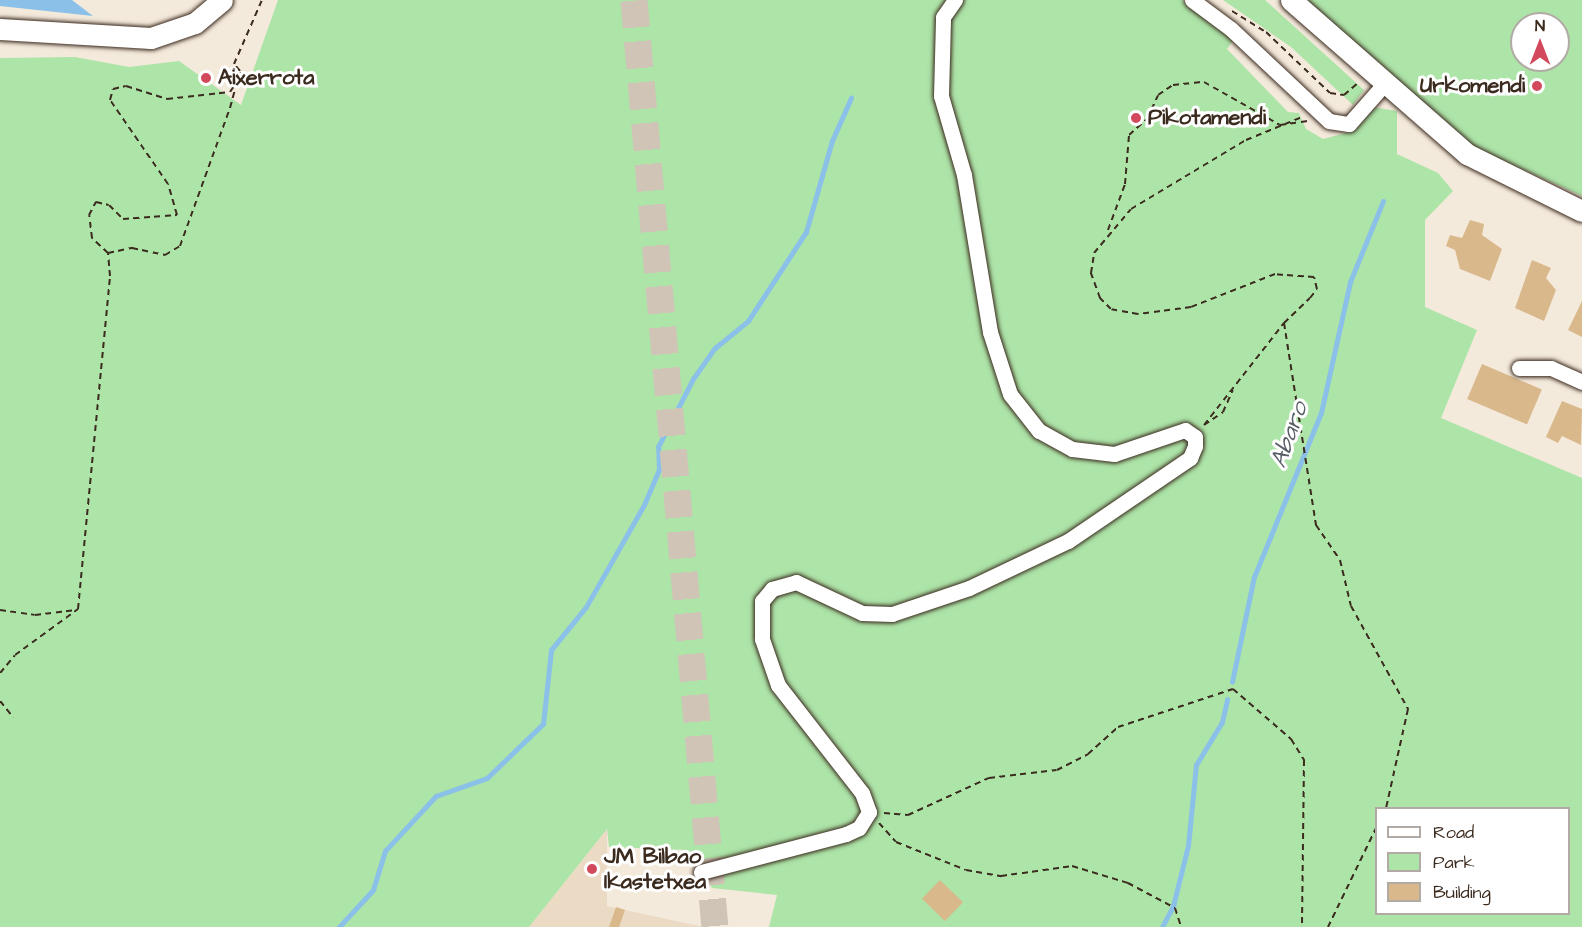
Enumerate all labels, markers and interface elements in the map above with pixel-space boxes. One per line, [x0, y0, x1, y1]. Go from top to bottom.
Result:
north arrow [1510, 12, 1570, 72]
text: N [1535, 15, 1545, 37]
place label: Aixerrota [218, 65, 314, 91]
marker: Aixerrota [199, 71, 213, 85]
place label: Urkomendi [1420, 73, 1525, 99]
marker: Urkomendi [1530, 79, 1544, 93]
place label: Pikotamendi [1148, 105, 1266, 131]
marker: Pikotamendi [1129, 111, 1143, 125]
water label: Abaro [1265, 398, 1315, 472]
legend [1375, 807, 1570, 915]
text: Road [1433, 820, 1474, 845]
place label: JM Bilbao Ikastetxea [604, 843, 706, 894]
text: Park [1433, 850, 1475, 875]
marker: JM Bilbao Ikastetxea [585, 862, 599, 876]
text: Building [1433, 880, 1491, 905]

